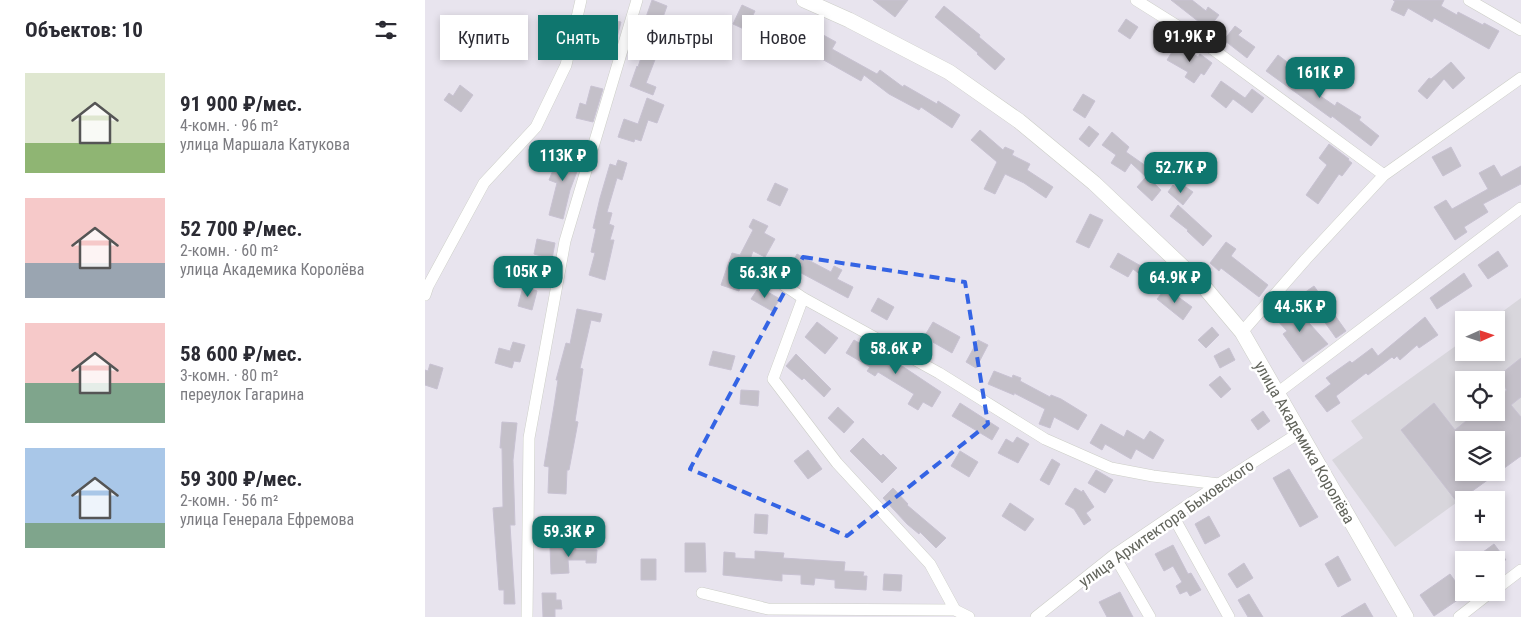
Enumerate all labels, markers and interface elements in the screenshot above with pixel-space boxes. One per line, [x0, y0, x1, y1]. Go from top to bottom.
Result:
chip: Купить [440, 15, 528, 60]
chip: Снять [538, 15, 618, 60]
chip: Фильтры [628, 15, 732, 60]
chip: Новое [742, 15, 824, 60]
icon: filters [372, 16, 400, 44]
text: Объектов: 10 [25, 18, 143, 42]
pin: 91.9K ₽ [1144, 20, 1236, 63]
text: 91.9K ₽ [1164, 27, 1216, 46]
pin: 161K ₽ [1279, 56, 1361, 99]
text: 161K ₽ [1297, 63, 1343, 82]
text: 91 900 ₽/мес. [180, 92, 303, 116]
icon: home [65, 93, 125, 153]
text: 4-комн. · 96 m² [180, 116, 278, 135]
text: улица Маршала Катукова [180, 135, 350, 154]
pin: 113K ₽ [522, 140, 604, 182]
text: 113K ₽ [540, 146, 586, 165]
pin: 52.7K ₽ [1135, 152, 1227, 194]
text: 52.7K ₽ [1155, 158, 1207, 177]
text: 52 700 ₽/мес. [180, 217, 303, 241]
icon: home [65, 218, 125, 278]
text: 2-комн. · 60 m² [180, 241, 278, 260]
pin: 105K ₽ [487, 256, 569, 298]
pin: 56.3K ₽ [719, 256, 811, 299]
text: улица Академика Королёва [180, 260, 365, 279]
text: 105K ₽ [505, 262, 551, 281]
pin: 64.9K ₽ [1129, 262, 1221, 304]
text: 56.3K ₽ [739, 263, 791, 282]
text: 64.9K ₽ [1149, 268, 1201, 287]
pin: 44.5K ₽ [1254, 290, 1346, 333]
text: 44.5K ₽ [1274, 297, 1326, 316]
north arrow [1455, 311, 1505, 361]
map controls [1455, 311, 1505, 601]
pin: 58.6K ₽ [850, 332, 942, 375]
text: 58.6K ₽ [870, 339, 922, 358]
text: 58 600 ₽/мес. [180, 342, 303, 366]
icon: home [65, 343, 125, 403]
street label: улица Академика Королёва [1250, 358, 1359, 527]
text: 3-комн. · 80 m² [180, 366, 278, 385]
button: locate [1455, 371, 1505, 421]
text: переулок Гагарина [180, 385, 304, 404]
button: layers [1455, 431, 1505, 481]
street label: улица Архитектора Быховского [1075, 456, 1257, 591]
text: 59 300 ₽/мес. [180, 467, 303, 491]
icon: home [65, 468, 125, 528]
text: 2-комн. · 56 m² [180, 491, 278, 510]
button: + [1455, 491, 1505, 541]
text: улица Генерала Ефремова [180, 510, 354, 529]
pin: 59.3K ₽ [523, 516, 615, 558]
text: 59.3K ₽ [543, 522, 595, 541]
button: − [1455, 551, 1505, 601]

